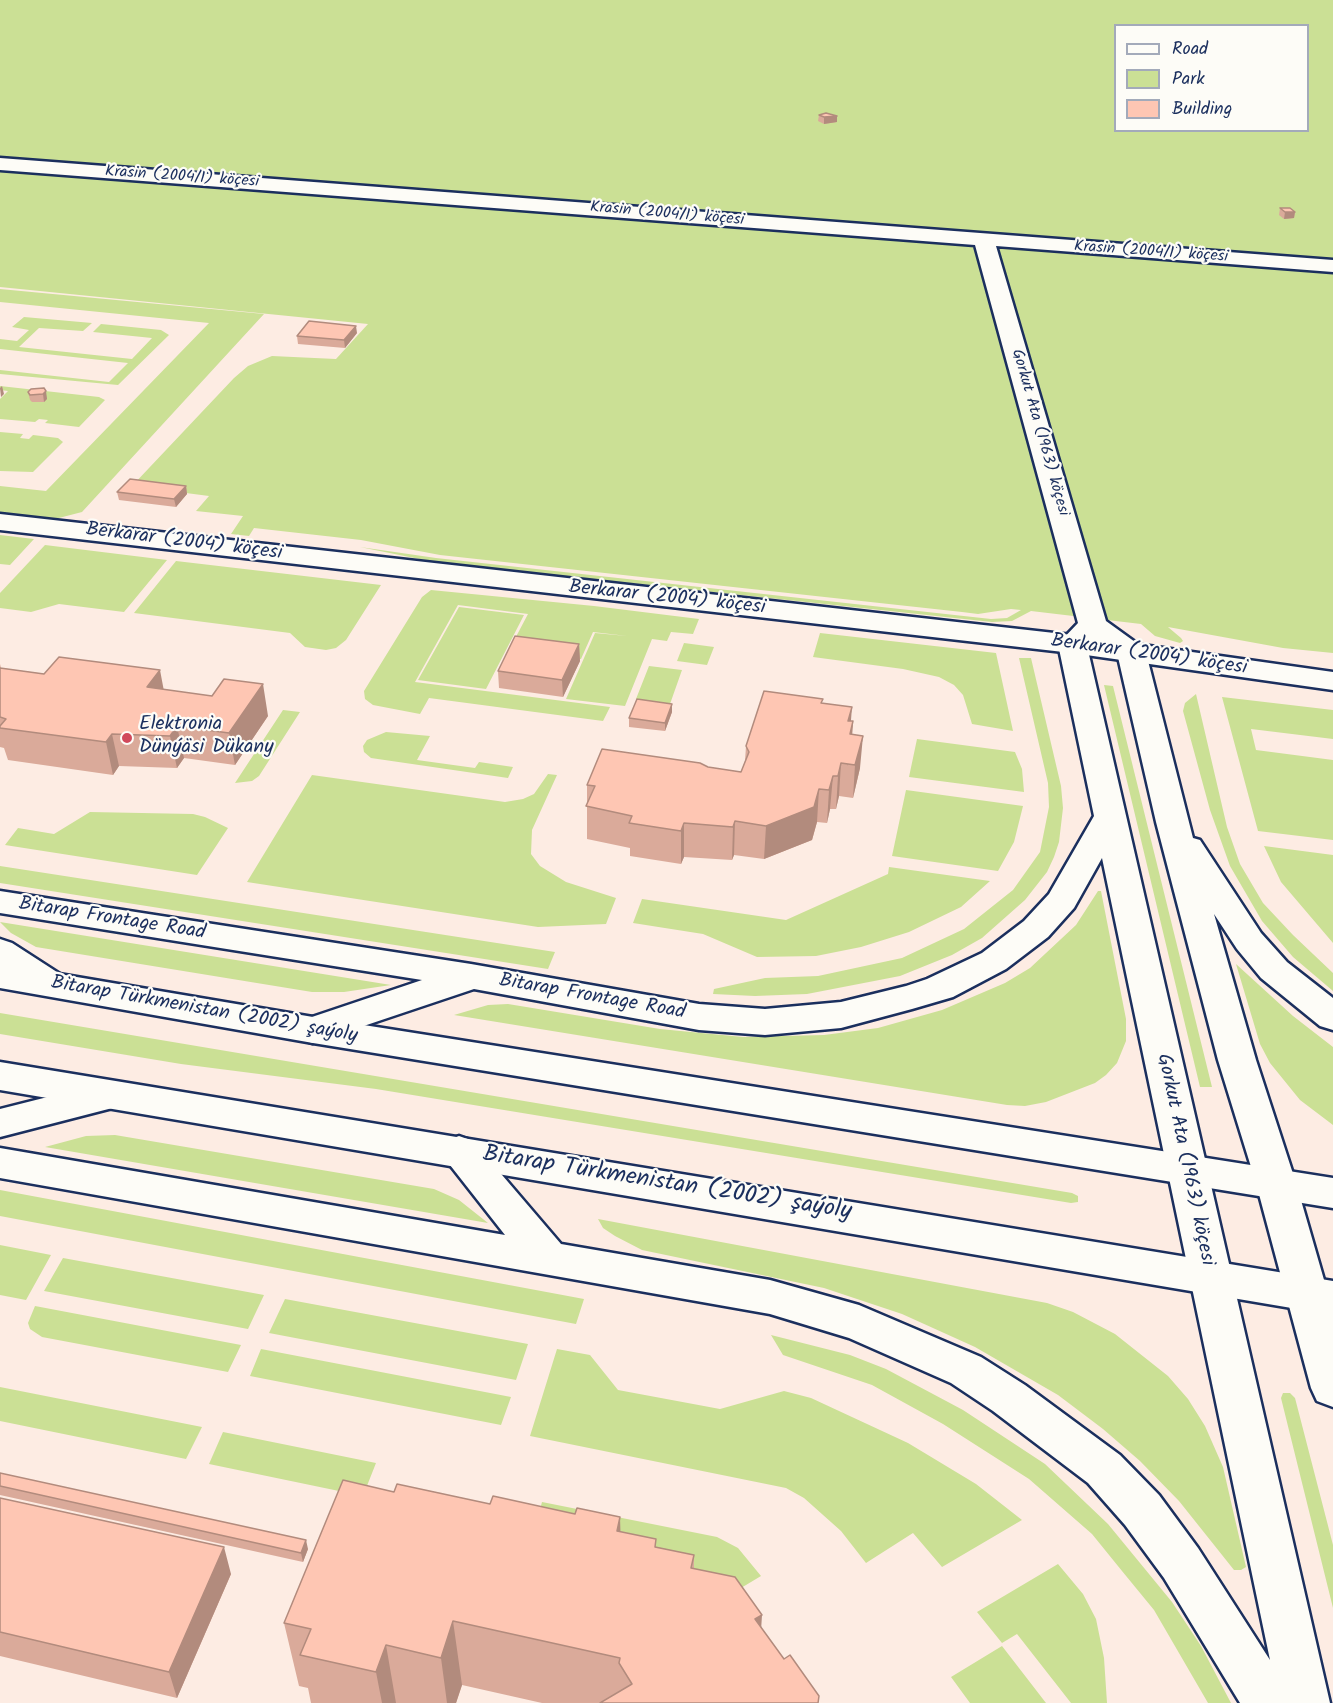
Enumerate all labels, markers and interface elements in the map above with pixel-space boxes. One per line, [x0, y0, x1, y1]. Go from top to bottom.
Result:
legend [1114, 24, 1309, 132]
text: Road [1172, 35, 1208, 64]
text: Park [1172, 65, 1205, 94]
text: Building [1172, 95, 1232, 124]
street label: Krasin (2004/1) köçesi [104, 163, 260, 193]
street label: Krasin (2004/1) köçesi [589, 199, 745, 231]
street label: Krasin (2004/1) köçesi [1073, 238, 1229, 268]
street label: Gorkut Ata (1963) köçesi [1006, 347, 1072, 519]
street label: Berkarar (2004) köçesi [84, 519, 284, 567]
street label: Berkarar (2004) köçesi [567, 577, 767, 621]
street label: Berkarar (2004) köçesi [1049, 630, 1249, 682]
place label: Elektronia Dünýäsi Dükany [139, 714, 274, 761]
marker: Elektronia Dünýäsi Dükany [120, 731, 134, 745]
street label: Bitarap Frontage Road [17, 893, 207, 947]
street label: Bitarap Frontage Road [497, 970, 687, 1026]
street label: Bitarap Türkmenistan (2002) şaýoly [49, 972, 359, 1050]
street label: Gorkut Ata (1963) köçesi [1150, 1052, 1218, 1268]
street label: Bitarap Türkmenistan (2002) şaýoly [481, 1142, 853, 1228]

